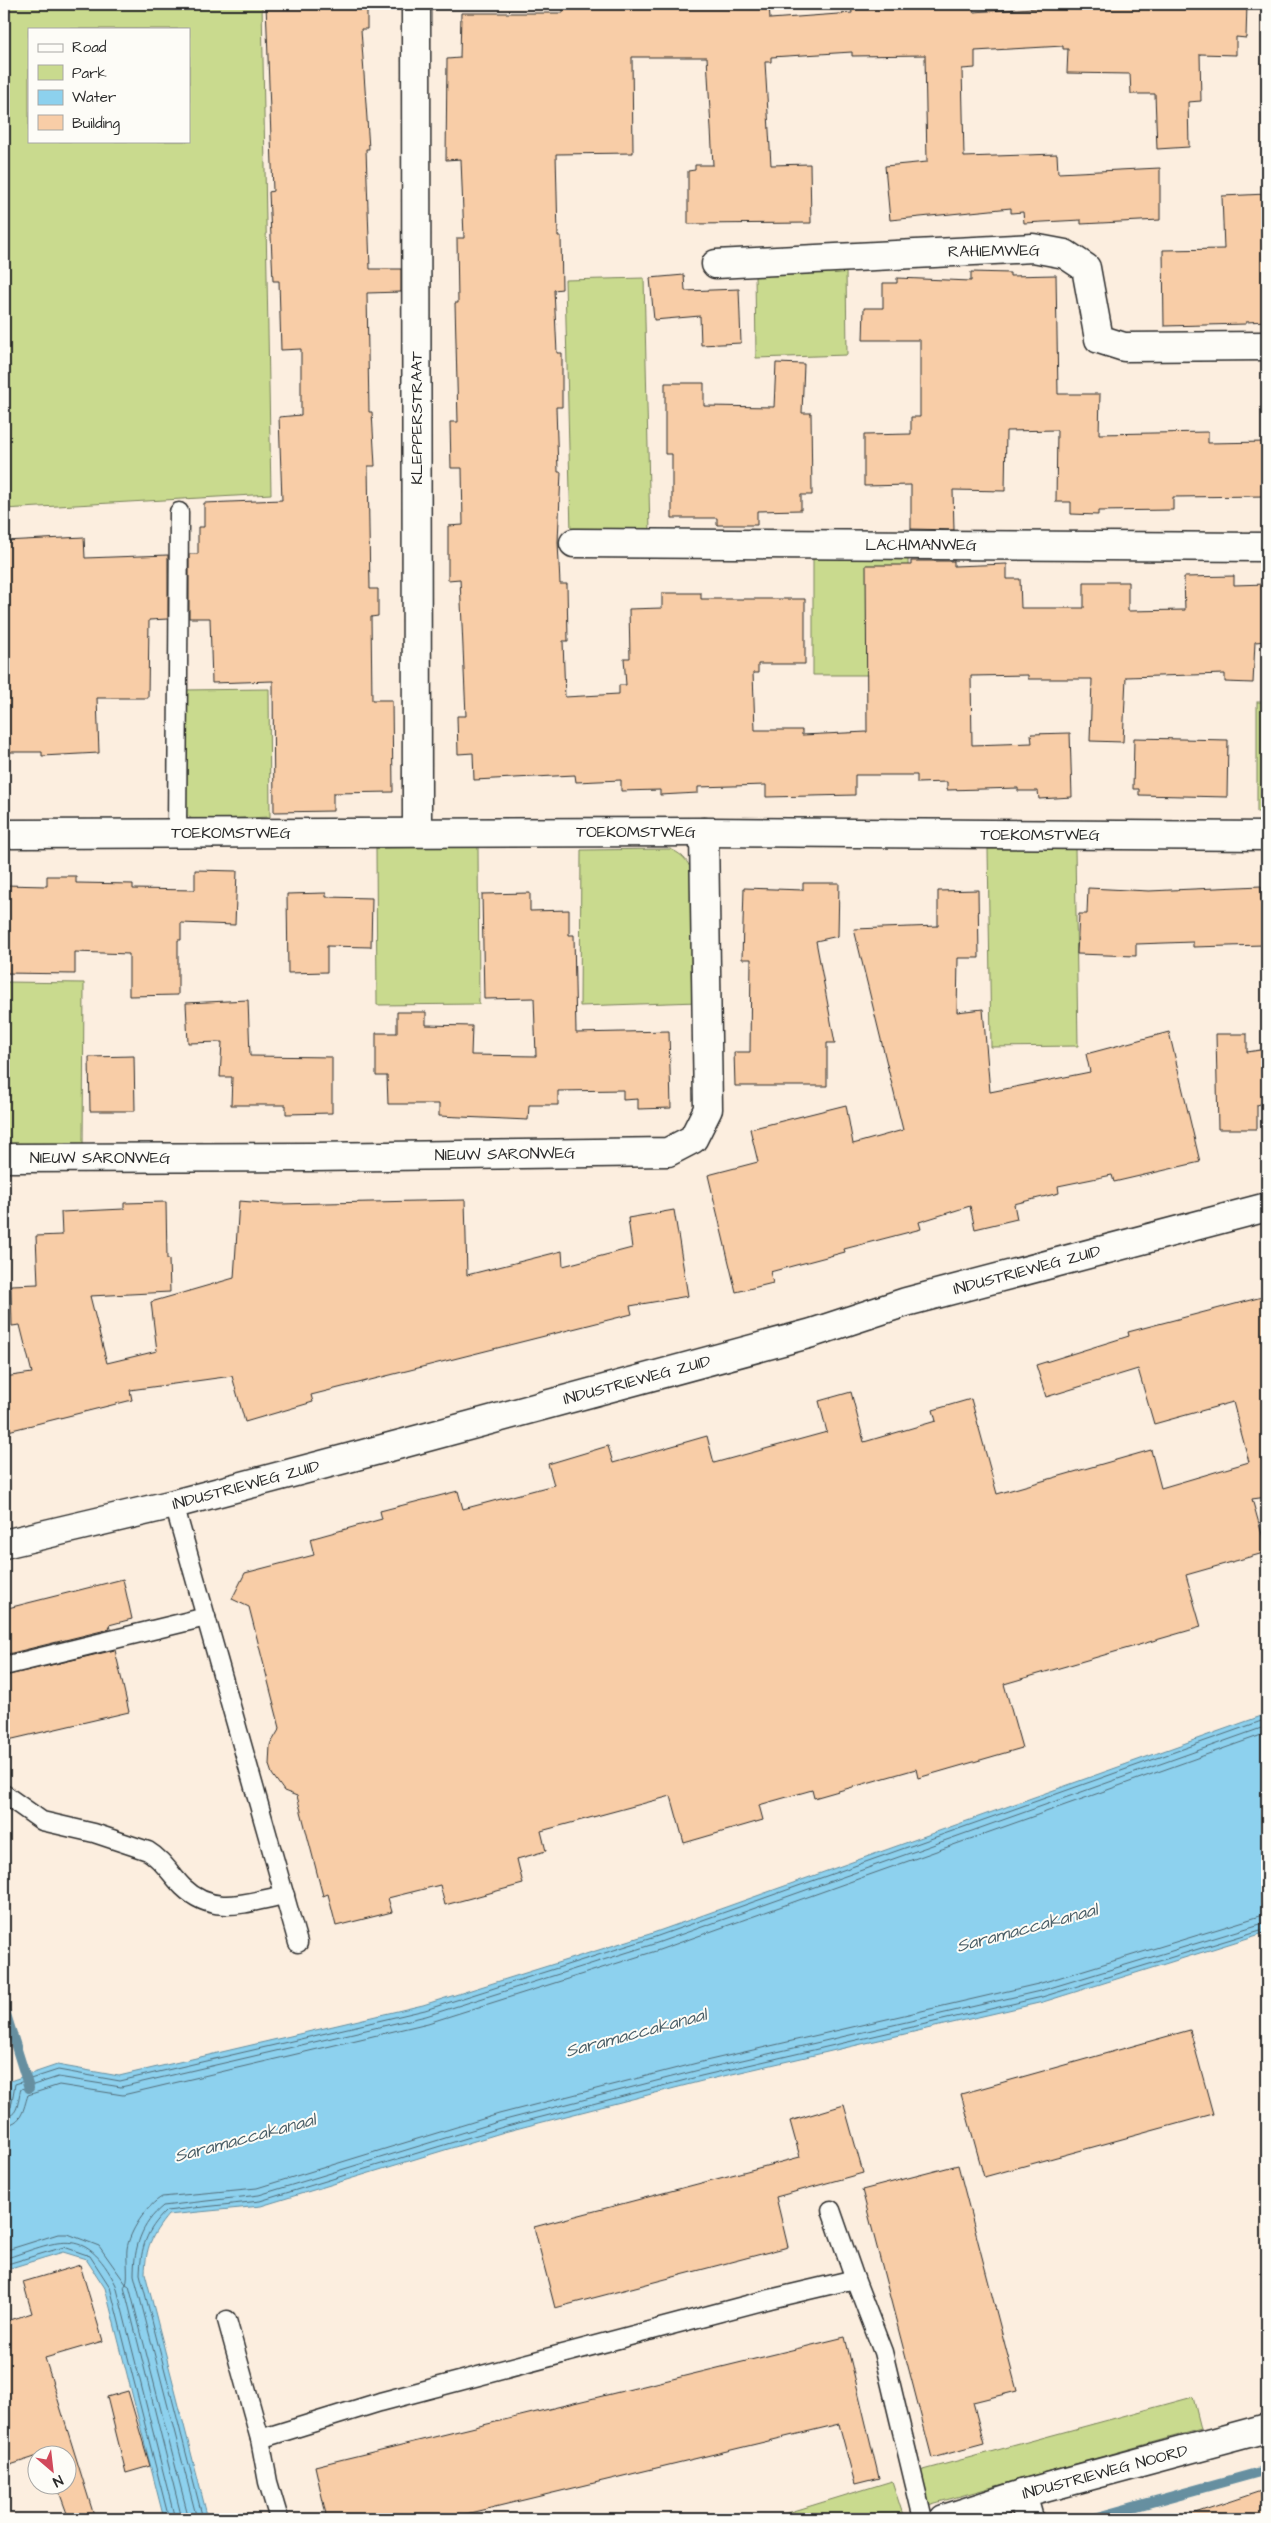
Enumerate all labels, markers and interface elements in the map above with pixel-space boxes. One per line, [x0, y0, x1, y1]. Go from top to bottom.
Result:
legend [28, 28, 190, 142]
text: Road [72, 37, 107, 58]
text: Park [72, 63, 107, 84]
text: Water [72, 87, 116, 108]
text: Building [72, 113, 120, 135]
street label: RAHIEMWEG [948, 239, 1040, 263]
street label: KLEPPERSTRAAT [406, 351, 428, 485]
street label: LACHMANWEG [865, 534, 977, 556]
street label: TOEKOMSTWEG [576, 821, 696, 843]
street label: TOEKOMSTWEG [171, 822, 291, 844]
street label: TOEKOMSTWEG [980, 824, 1100, 846]
street label: NIEUW SARONWEG [434, 1142, 576, 1166]
street label: NIEUW SARONWEG [30, 1147, 170, 1169]
street label: INDUSTRIEWEG ZUID [951, 1240, 1103, 1300]
street label: INDUSTRIEWEG ZUID [561, 1350, 713, 1410]
street label: INDUSTRIEWEG ZUID [170, 1455, 322, 1515]
water label: Saramaccakanaal [954, 1897, 1102, 1959]
water label: Saramaccakanaal [563, 2002, 711, 2064]
water label: Saramaccakanaal [172, 2107, 320, 2169]
street label: INDUSTRIEWEG NOORD [1020, 2439, 1190, 2505]
north arrow [28, 2446, 78, 2496]
text: N [49, 2470, 66, 2492]

